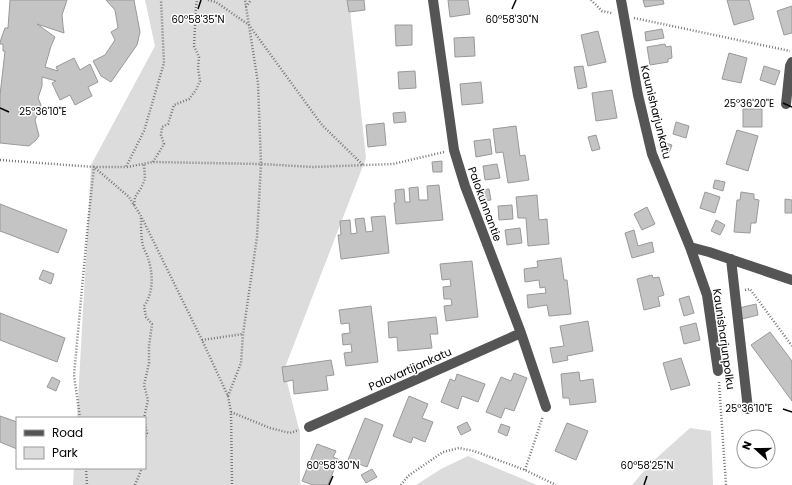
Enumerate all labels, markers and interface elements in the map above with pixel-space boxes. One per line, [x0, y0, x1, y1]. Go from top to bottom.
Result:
text: 60°58'35"N [171, 12, 225, 27]
text: 60°58'30"N [485, 12, 539, 27]
street label: Kaunisharjunkatu [637, 63, 675, 161]
text: 25°36'20"E [724, 96, 774, 111]
text: 25°36'10"E [19, 104, 67, 119]
street label: Palokunnantie [464, 164, 506, 244]
street label: Kaunisharjunpolku [709, 287, 739, 391]
street label: Palovartijankatu [366, 344, 454, 394]
text: 25°36'10"E [725, 401, 773, 416]
legend [16, 417, 146, 469]
text: Road [52, 424, 83, 441]
north arrow [736, 429, 776, 469]
text: N [738, 439, 756, 452]
text: Park [52, 444, 79, 461]
text: 60°58'30"N [306, 458, 360, 473]
text: 60°58'25"N [621, 458, 673, 473]

